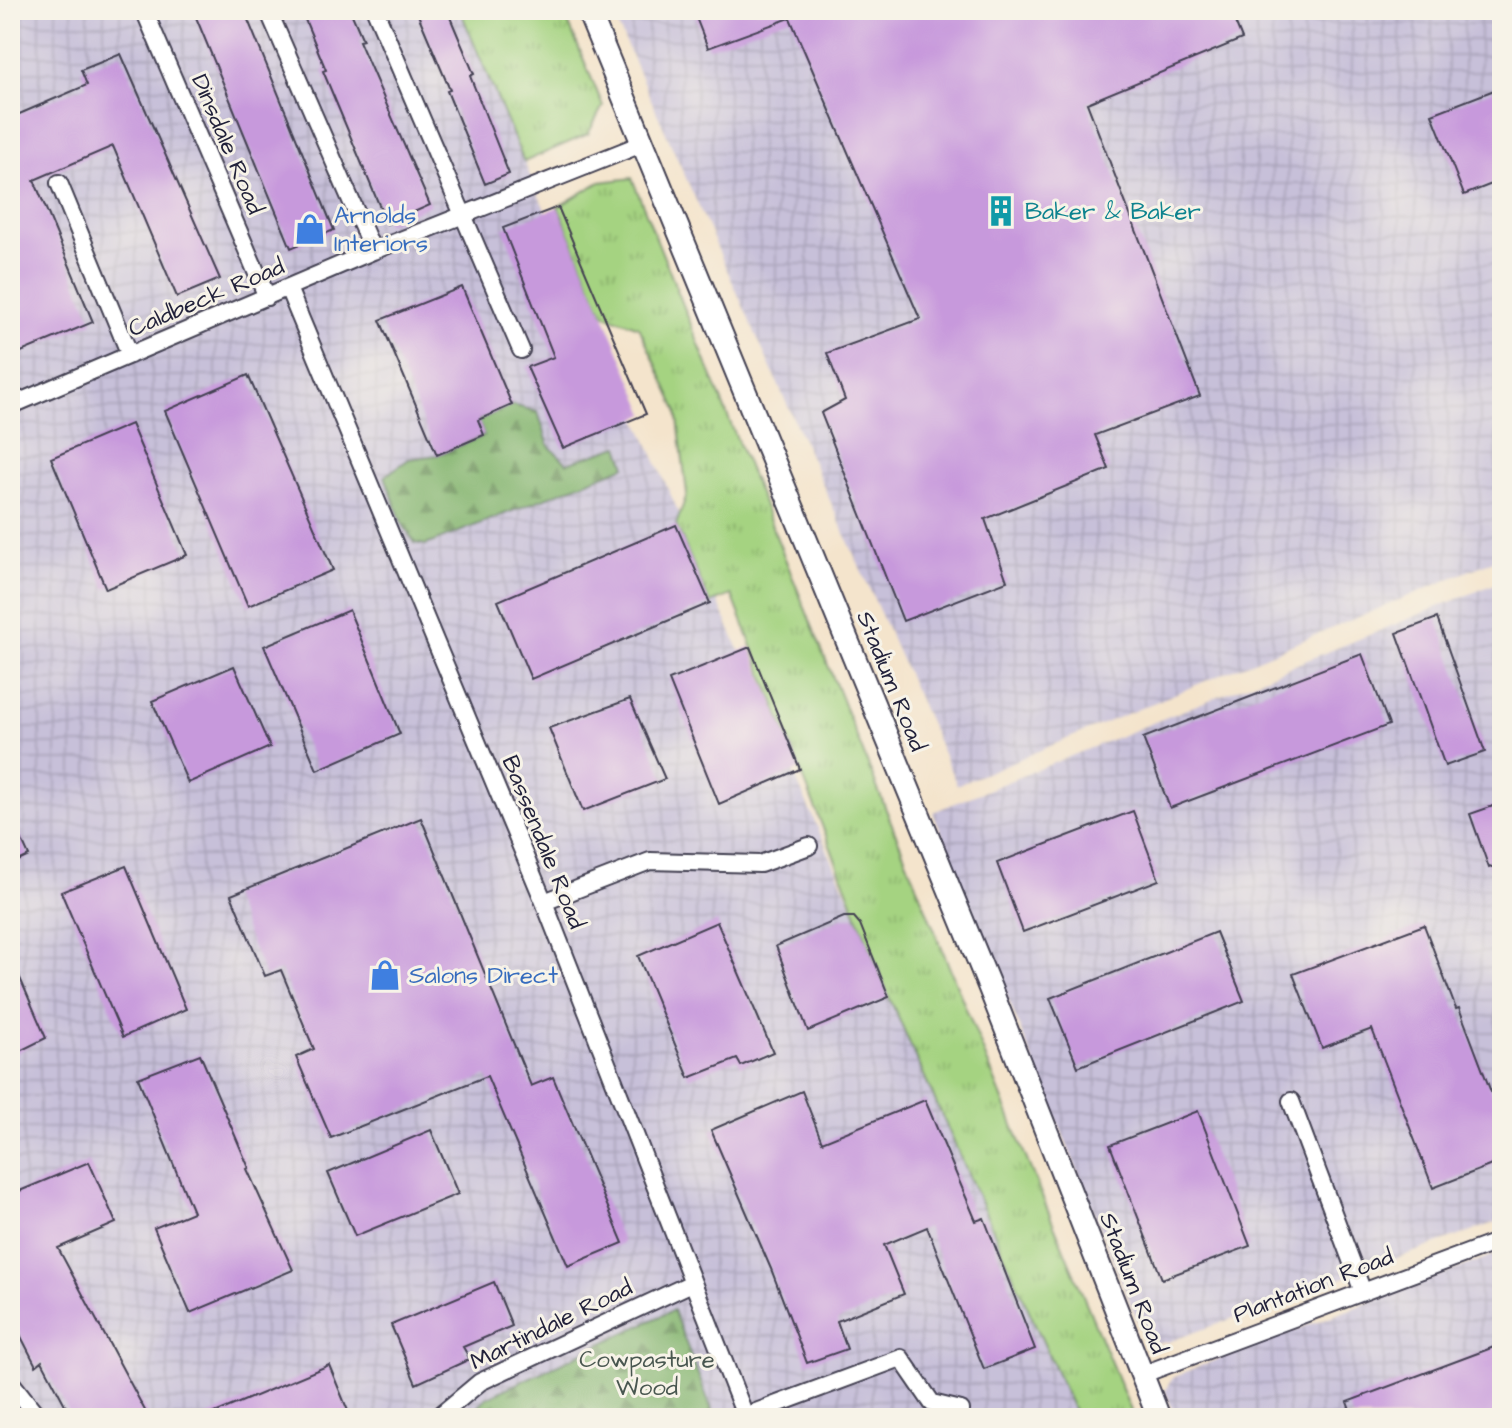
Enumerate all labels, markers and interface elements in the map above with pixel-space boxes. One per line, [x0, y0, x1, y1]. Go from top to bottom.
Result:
street label: Dinsdale Road [182, 69, 272, 220]
building icon: Baker & Baker [984, 194, 1018, 228]
place label: Baker & Baker [1025, 195, 1201, 229]
place label: Arnolds Interiors [334, 199, 428, 261]
shop icon: Arnolds Interiors [293, 212, 327, 246]
street label: Caldbeck Road [123, 250, 290, 346]
street label: Stadium Road [847, 606, 935, 757]
street label: Bassendale Road [493, 751, 593, 934]
shop icon: Salons Direct [368, 958, 402, 992]
place label: Salons Direct [409, 959, 558, 993]
street label: Stadium Road [1091, 1208, 1176, 1359]
street label: Plantation Road [1228, 1240, 1398, 1332]
street label: Martindale Road [465, 1271, 638, 1379]
park label: Cowpasture Wood [579, 1343, 715, 1405]

